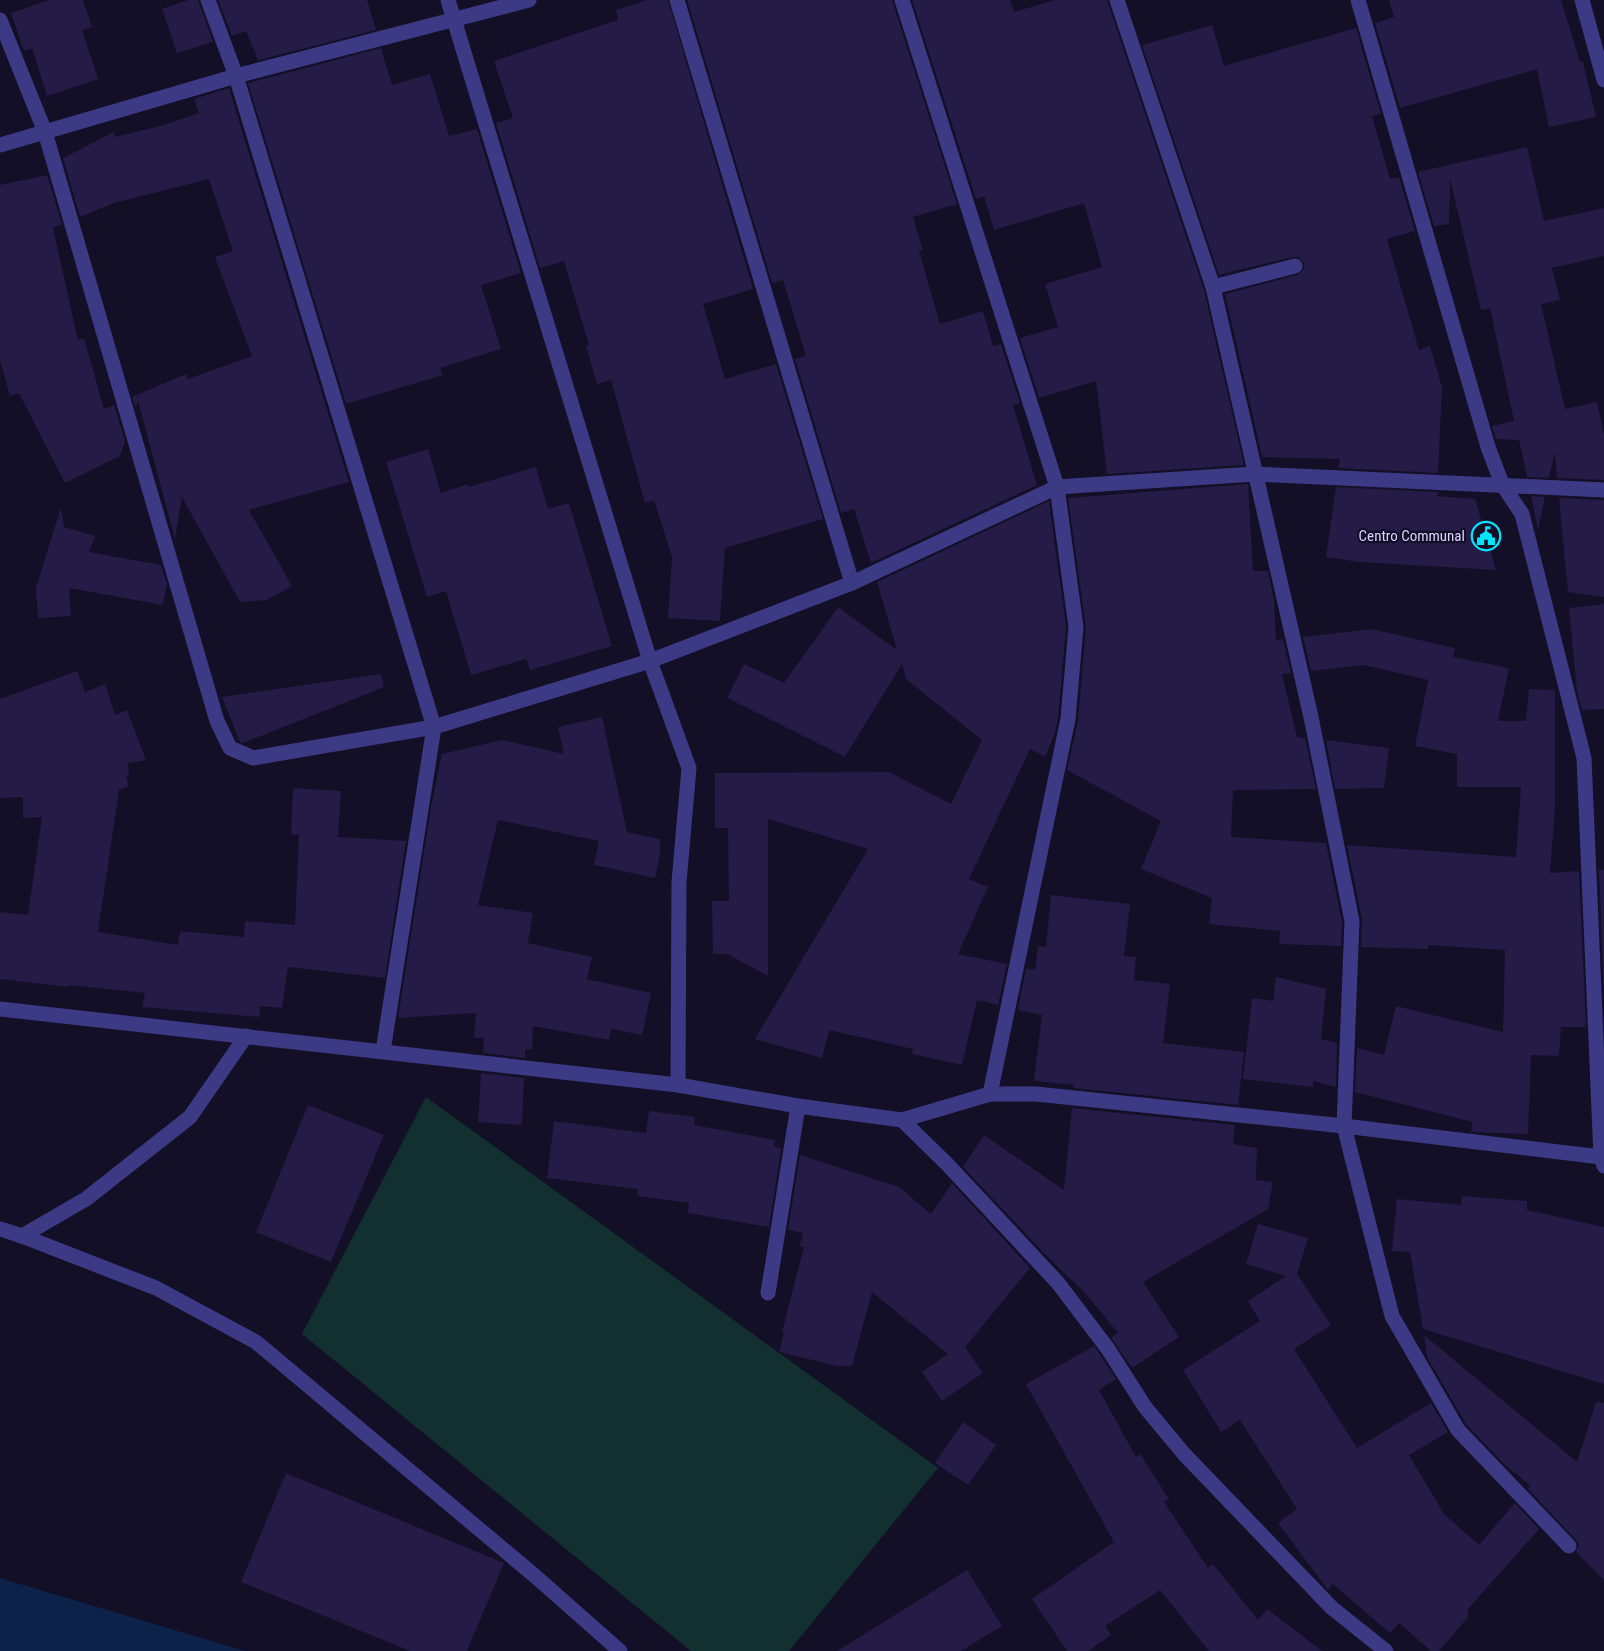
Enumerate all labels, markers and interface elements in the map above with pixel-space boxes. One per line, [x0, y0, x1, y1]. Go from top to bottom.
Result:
public building icon: Centro Communal [1470, 520, 1502, 552]
place label: Centro Communal [1359, 527, 1465, 545]

